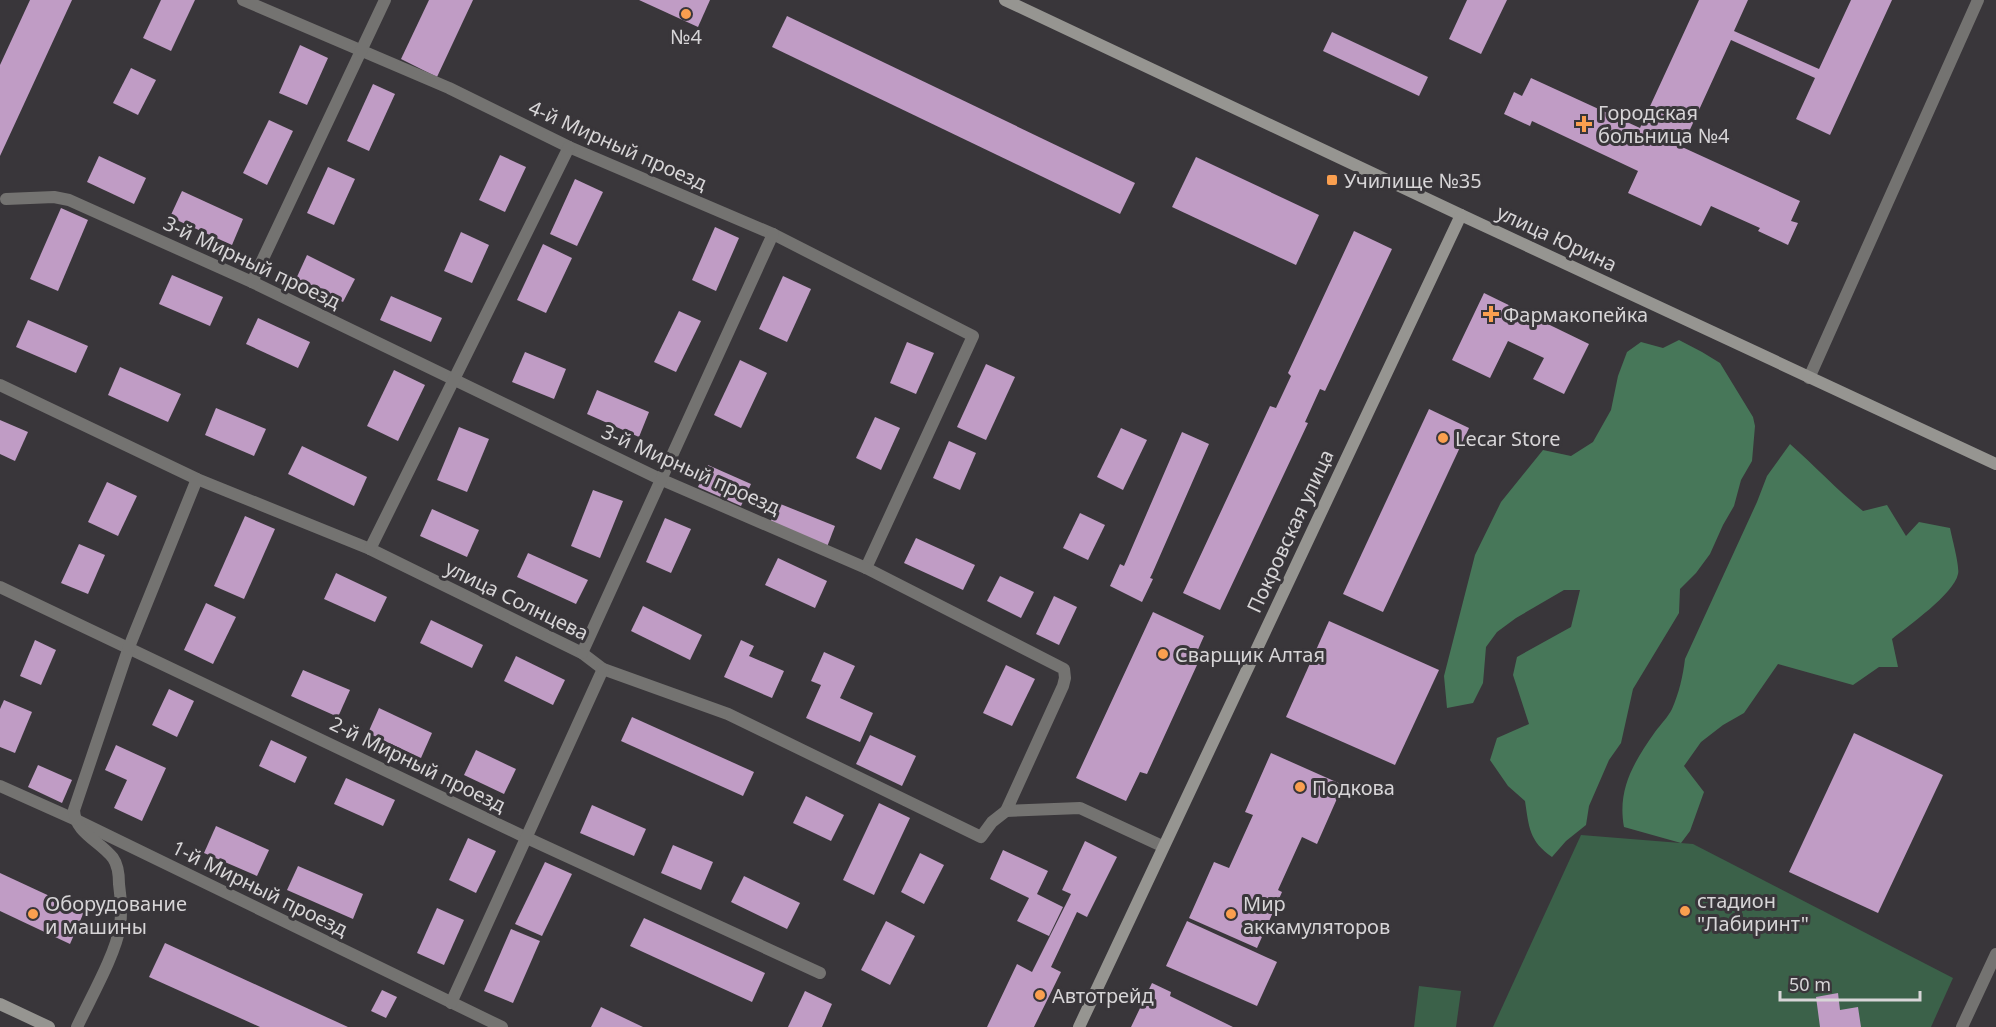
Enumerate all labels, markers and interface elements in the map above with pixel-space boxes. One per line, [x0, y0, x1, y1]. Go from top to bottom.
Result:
marker: №4 [679, 7, 693, 21]
place label: №4 [670, 23, 702, 50]
street label: 4-й Мирный проезд [525, 94, 711, 196]
place label: Городская больница №4 [1598, 99, 1730, 149]
marker: Городская больница №4 [1575, 115, 1593, 133]
place label: Училище №35 [1344, 167, 1482, 194]
marker: Училище №35 [1325, 173, 1339, 187]
street label: улица Юрина [1492, 198, 1622, 278]
street label: 3-й Мирный проезд [159, 209, 345, 315]
place label: Фармакопейка [1503, 301, 1648, 328]
marker: Фармакопейка [1484, 307, 1498, 321]
street label: 3-й Мирный проезд [598, 418, 784, 520]
place label: Lecar Store [1455, 425, 1560, 452]
marker: Lecar Store [1436, 431, 1450, 445]
street label: Покровская улица [1240, 445, 1340, 617]
street label: улица Солнцева [441, 554, 593, 646]
place label: Сварщик Алтая [1175, 641, 1325, 668]
marker: Сварщик Алтая [1156, 647, 1170, 661]
street label: 2-й Мирный проезд [326, 710, 510, 818]
place label: Подкова [1312, 774, 1395, 801]
marker: Подкова [1293, 780, 1307, 794]
street label: 1-й Мирный проезд [168, 834, 352, 942]
place label: стадион "Лабиринт" [1697, 887, 1809, 937]
place label: Оборудование и машины [45, 890, 187, 940]
place label: Мир аккамуляторов [1243, 890, 1390, 940]
marker: стадион "Лабиринт" [1678, 904, 1692, 918]
marker: Оборудование и машины [26, 907, 40, 921]
marker: Мир аккамуляторов [1224, 907, 1238, 921]
scale bar [1780, 964, 1920, 1002]
text: 50 m [1789, 972, 1831, 996]
place label: Автотрейд [1052, 982, 1154, 1009]
marker: Автотрейд [1033, 988, 1047, 1002]

